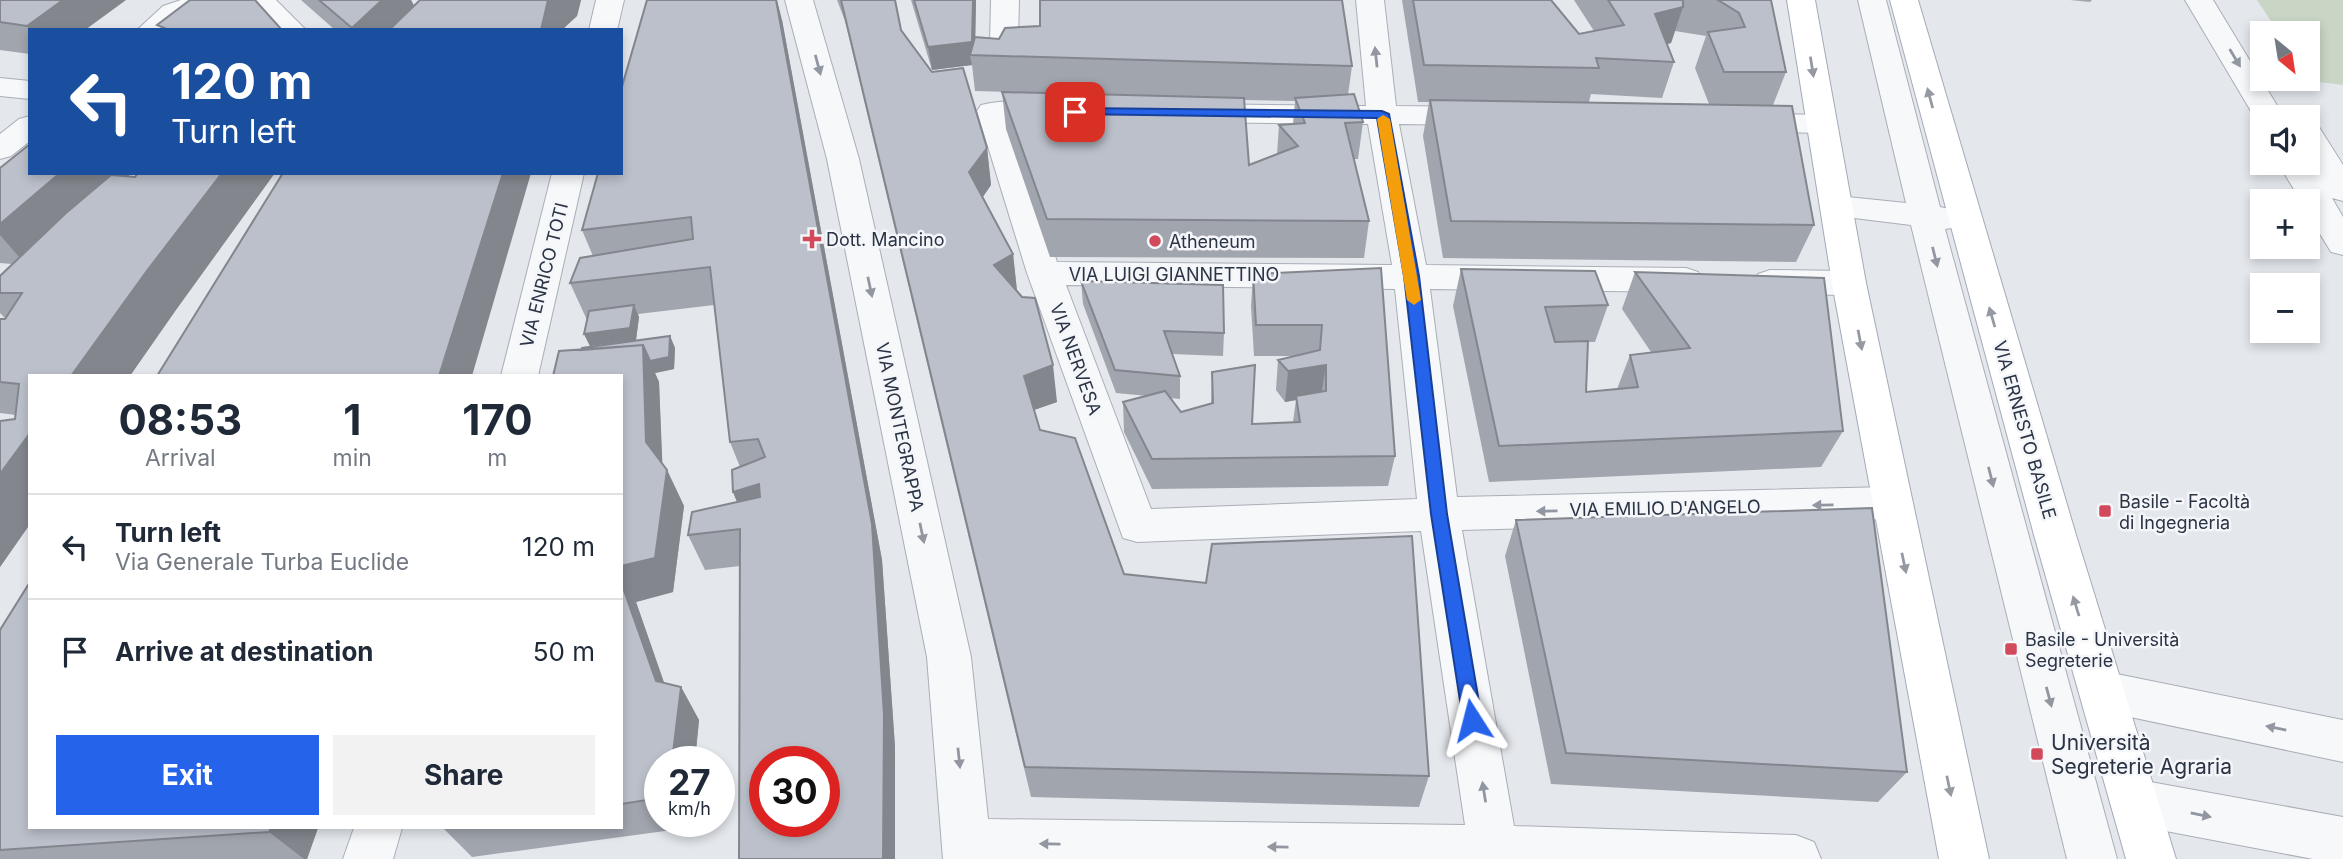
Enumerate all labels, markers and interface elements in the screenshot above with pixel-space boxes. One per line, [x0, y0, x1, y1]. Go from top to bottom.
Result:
north arrow [2250, 21, 2320, 91]
map controls [2250, 21, 2320, 343]
one-way arrow [1370, 46, 1381, 68]
one-way arrow [2228, 49, 2241, 68]
text: 120 m [171, 52, 312, 111]
one-way arrow [813, 55, 824, 77]
icon: left [56, 56, 147, 147]
one-way arrow [1807, 56, 1818, 78]
pin [1045, 82, 1105, 142]
one-way arrow [1924, 87, 1935, 109]
icon: arrive [1056, 93, 1094, 131]
button: sound [2250, 105, 2320, 175]
text: Turn left [171, 112, 296, 151]
button: + [2250, 189, 2320, 259]
street label: VIA ENRICO TOTI [516, 201, 572, 349]
place label: Dott. Mancino [826, 229, 944, 250]
marker: Dott. Mancino [804, 231, 820, 247]
place label: Atheneum [1169, 231, 1256, 252]
marker: Atheneum [1147, 233, 1163, 249]
one-way arrow [1930, 246, 1941, 268]
street label: VIA LUIGI GIANNETTINO [1069, 264, 1279, 285]
button: − [2250, 273, 2320, 343]
one-way arrow [864, 276, 875, 298]
street label: VIA NERVESA [1046, 300, 1106, 418]
one-way arrow [1987, 306, 1997, 327]
one-way arrow [1854, 329, 1865, 351]
street label: VIA ERNESTO BASILE [1989, 338, 2061, 522]
street label: VIA MONTEGRAPPA [872, 341, 928, 513]
text: 08:53 [118, 394, 242, 445]
text: 1 [343, 394, 361, 445]
text: 170 [462, 394, 533, 445]
text: Arrival [145, 444, 216, 472]
text: min [333, 444, 372, 472]
text: m [487, 444, 508, 472]
one-way arrow [1986, 466, 1997, 488]
place label: Basile - Facoltà di Ingegneria [2119, 491, 2250, 533]
street label: VIA EMILIO D'ANGELO [1569, 496, 1761, 520]
one-way arrow [1812, 499, 1834, 510]
marker: Basile - Facoltà di Ingegneria [2097, 503, 2113, 519]
one-way arrow [1536, 506, 1558, 517]
text: Turn left [115, 517, 221, 548]
one-way arrow [917, 522, 928, 544]
icon: left [56, 528, 94, 566]
text: 120 m [522, 531, 595, 562]
text: Via Generale Turba Euclide [115, 548, 409, 576]
one-way arrow [1898, 552, 1909, 574]
one-way arrow [2070, 595, 2080, 616]
place label: Basile - Università Segreterie [2025, 629, 2179, 671]
icon: arrive [56, 633, 94, 671]
text: Arrive at destination [115, 636, 374, 667]
text: 50 m [533, 636, 595, 667]
marker: Basile - Università Segreterie [2003, 641, 2019, 657]
position arrow [1435, 683, 1509, 757]
one-way arrow [2045, 687, 2055, 708]
one-way arrow [2265, 722, 2287, 733]
place label: Università Segreterie Agraria [2051, 730, 2232, 779]
button: Exit [56, 735, 319, 815]
button: Share [333, 735, 595, 815]
speed limit sign: 30 [749, 746, 840, 837]
marker: Università Segreterie Agraria [2029, 746, 2045, 762]
one-way arrow [954, 747, 965, 769]
text: 27 [668, 761, 711, 803]
one-way arrow [1944, 775, 1955, 797]
one-way arrow [1478, 781, 1489, 803]
text: km/h [668, 798, 711, 819]
one-way arrow [2190, 810, 2212, 821]
one-way arrow [1039, 838, 1061, 849]
one-way arrow [1267, 841, 1289, 852]

